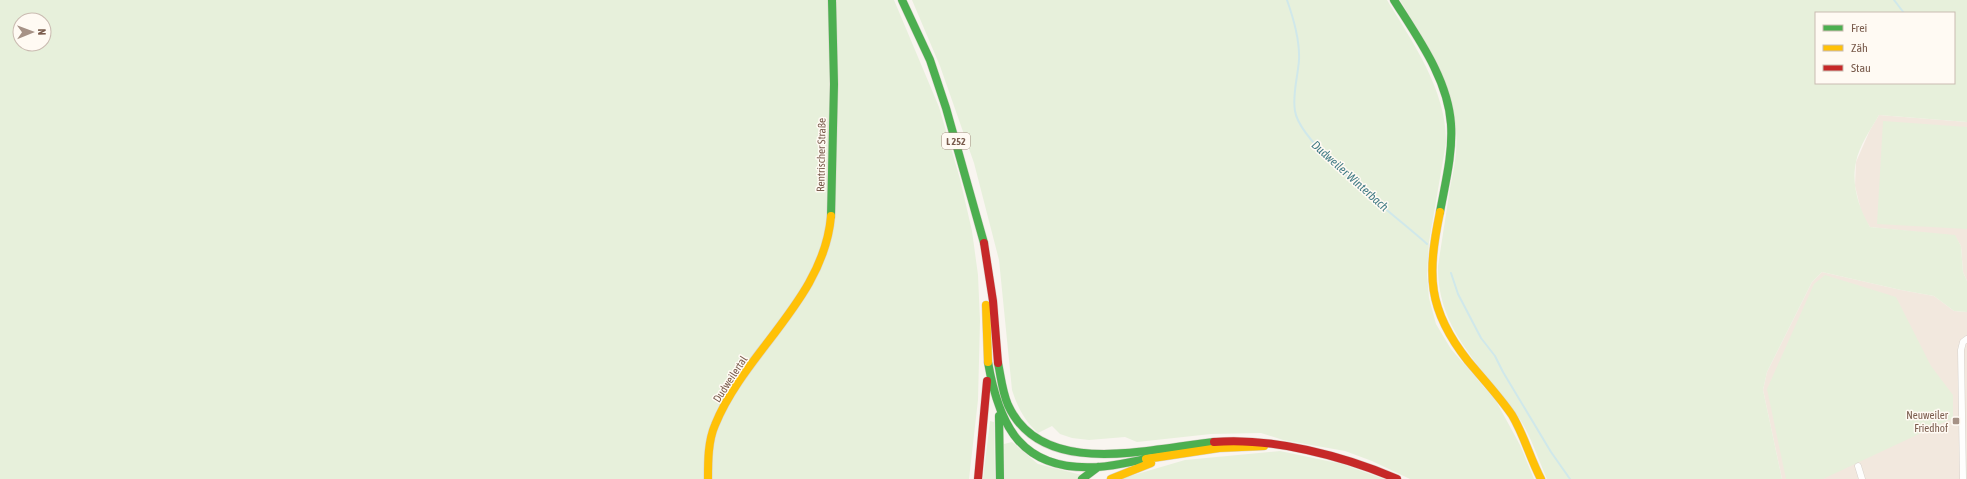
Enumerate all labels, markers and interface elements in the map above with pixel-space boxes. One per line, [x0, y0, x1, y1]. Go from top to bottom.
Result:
north arrow [12, 12, 52, 52]
legend [1815, 12, 1955, 84]
text: Frei [1851, 21, 1867, 35]
text: N [36, 28, 48, 35]
text: Zäh [1851, 41, 1868, 55]
text: Stau [1851, 61, 1871, 75]
street label: Rentrischer Straße [814, 118, 828, 192]
road number: L 252 [942, 133, 970, 149]
water label: Dudweiler Winterbach [1309, 138, 1391, 214]
street label: Dudweilertal [711, 354, 749, 404]
place label: Neuweiler Friedhof [1906, 409, 1949, 434]
marker: Neuweiler Friedhof [1951, 416, 1961, 426]

